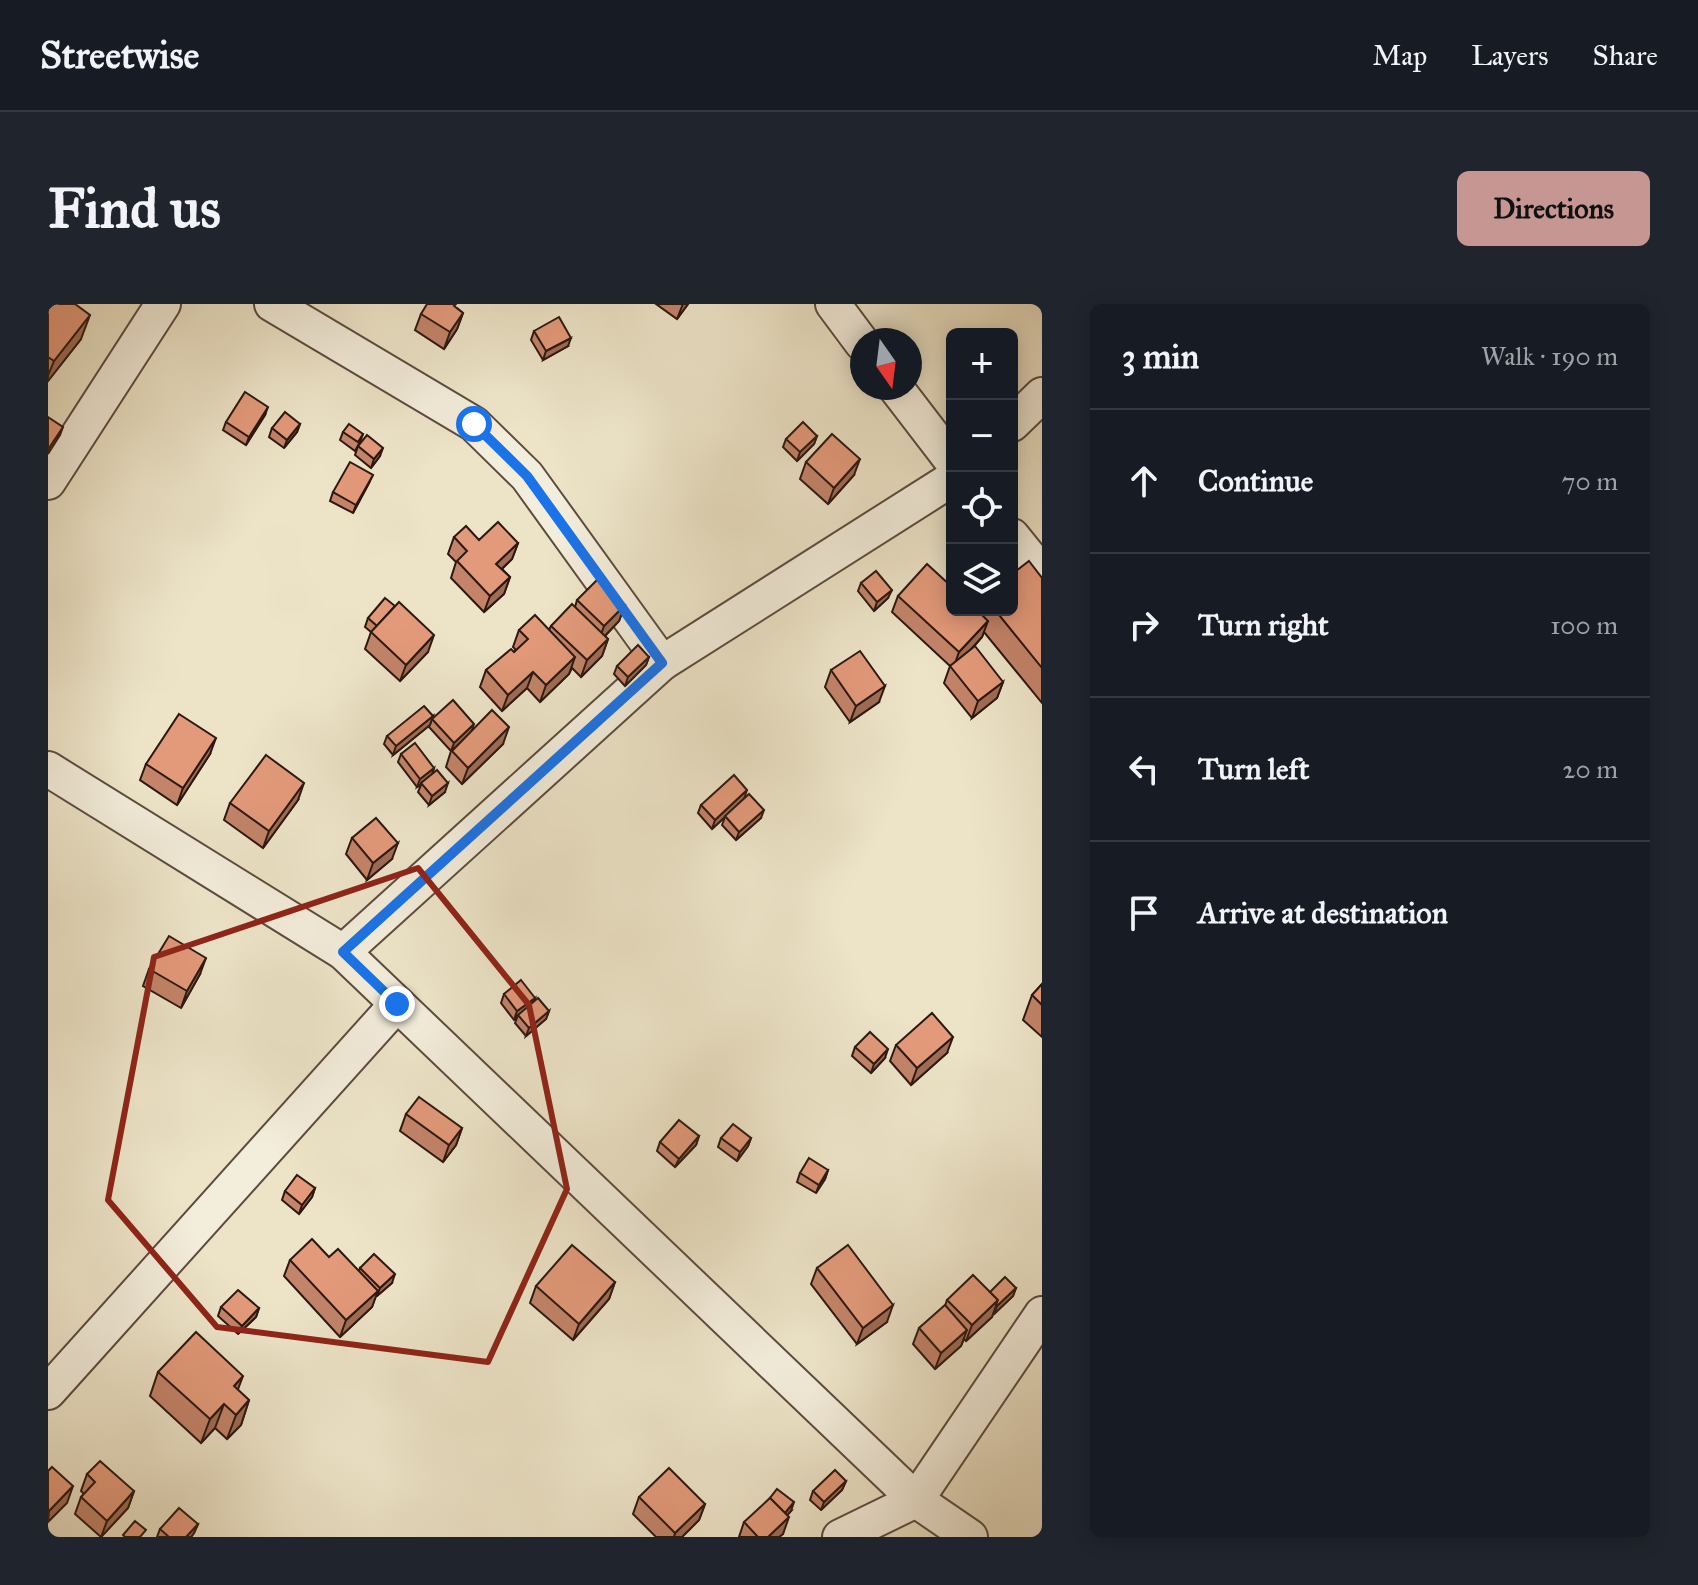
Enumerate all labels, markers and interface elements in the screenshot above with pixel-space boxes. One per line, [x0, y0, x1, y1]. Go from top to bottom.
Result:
text: Streetwise [40, 32, 199, 78]
text: Map [1372, 38, 1427, 73]
text: Layers [1471, 38, 1549, 73]
text: Share [1593, 38, 1658, 73]
button: Directions [1457, 171, 1650, 246]
text: Find us [48, 174, 221, 242]
north arrow [850, 328, 922, 400]
map controls [946, 328, 1018, 616]
button: + [946, 328, 1018, 400]
text: 3 min [1122, 336, 1199, 377]
text: Walk · 190 m [1481, 340, 1618, 372]
button: − [946, 400, 1018, 472]
route start [456, 406, 492, 442]
icon: ahead [1122, 459, 1166, 503]
text: Continue [1198, 463, 1313, 499]
text: 70 m [1562, 465, 1618, 497]
button: locate [946, 472, 1018, 544]
button: layers [946, 544, 1018, 616]
icon: right [1122, 603, 1166, 647]
text: Turn right [1198, 607, 1329, 643]
text: 100 m [1550, 609, 1618, 641]
icon: left [1122, 747, 1166, 791]
text: Turn left [1198, 751, 1309, 787]
text: 20 m [1563, 753, 1618, 785]
icon: arrive [1122, 891, 1166, 935]
text: Arrive at destination [1198, 895, 1448, 931]
route end [379, 986, 415, 1022]

